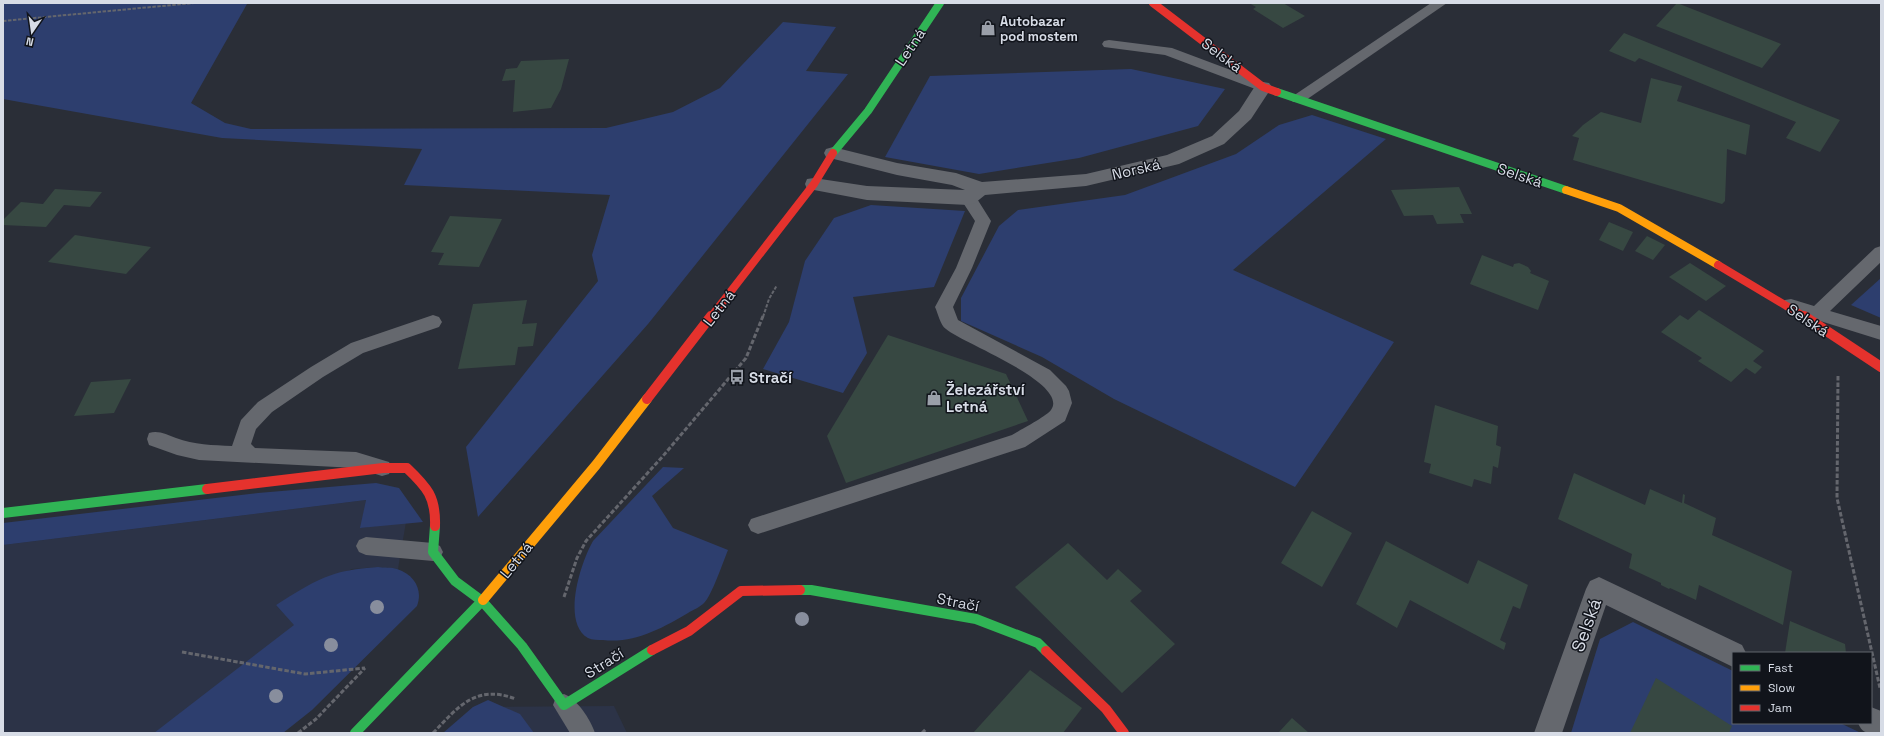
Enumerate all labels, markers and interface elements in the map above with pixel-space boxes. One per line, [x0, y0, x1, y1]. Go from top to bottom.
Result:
north arrow [12, 12, 52, 52]
place label: Autobazar pod mostem [1000, 13, 1078, 45]
shop icon: Autobazar pod mostem [979, 19, 997, 37]
street label: Letná [891, 24, 930, 69]
text: N [25, 34, 35, 49]
street label: Selská [1198, 34, 1246, 77]
street label: Norská [1110, 154, 1162, 184]
street label: Selská [1495, 158, 1545, 192]
street label: Letná [699, 286, 739, 330]
street label: Selská [1784, 299, 1833, 341]
bus stop icon: Stračí [728, 368, 746, 386]
place label: Stračí [749, 368, 793, 387]
place label: Železářství Letná [946, 380, 1026, 416]
shop icon: Železářství Letná [925, 389, 943, 407]
street label: Letná [496, 538, 537, 582]
street label: Stračí [935, 589, 981, 615]
street label: Selská [1566, 595, 1606, 655]
street label: Stračí [581, 643, 627, 682]
legend [1732, 652, 1872, 724]
text: Fast [1768, 660, 1793, 676]
text: Slow [1768, 680, 1795, 696]
text: Jam [1768, 700, 1792, 716]

